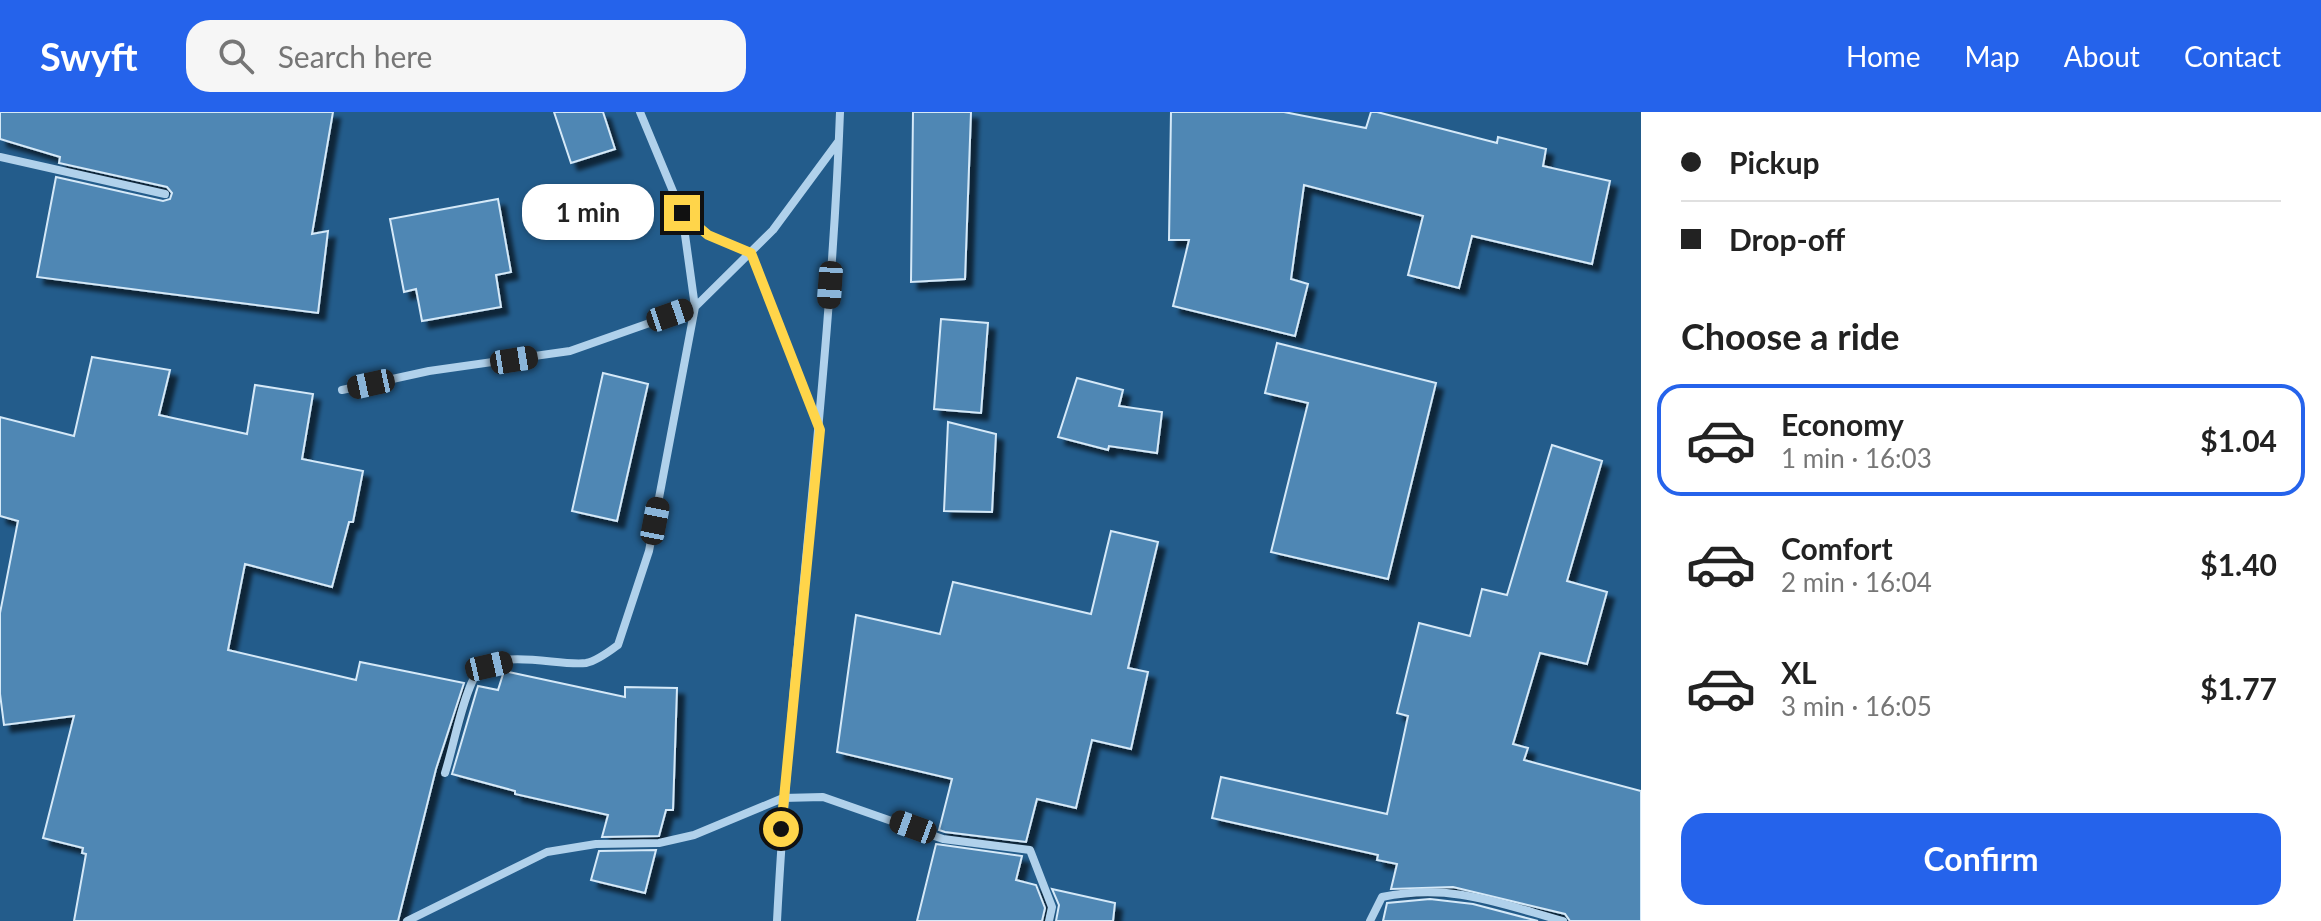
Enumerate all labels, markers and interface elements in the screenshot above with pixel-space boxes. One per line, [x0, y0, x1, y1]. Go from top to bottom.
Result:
search box [186, 20, 746, 92]
text: Swyft [40, 33, 138, 79]
icon: search [214, 34, 258, 78]
text: Search here [278, 38, 432, 74]
text: Home [1846, 39, 1921, 73]
text: Map [1965, 39, 2020, 73]
text: About [2064, 39, 2140, 73]
text: Contact [2184, 39, 2281, 73]
text: Pickup [1729, 144, 1820, 180]
callout: 1 min [522, 185, 654, 241]
route end [664, 195, 700, 231]
text: 1 min [556, 196, 620, 228]
text: Drop-off [1729, 221, 1845, 257]
car [816, 260, 844, 310]
car [643, 296, 697, 334]
text: Choose a ride [1681, 314, 1900, 358]
car [488, 344, 540, 376]
car [345, 367, 397, 401]
icon: car [1685, 404, 1757, 476]
text: Economy [1781, 406, 1904, 442]
text: $1.04 [2200, 422, 2277, 458]
text: 1 min · 16:03 [1781, 442, 1932, 474]
car [639, 495, 671, 547]
icon: car [1685, 528, 1757, 600]
text: Comfort [1781, 530, 1893, 566]
text: $1.40 [2200, 546, 2277, 582]
text: 2 min · 16:04 [1781, 566, 1932, 598]
car [463, 649, 515, 683]
icon: car [1685, 652, 1757, 724]
text: XL [1781, 654, 1817, 690]
text: $1.77 [2200, 670, 2277, 706]
text: 3 min · 16:05 [1781, 690, 1932, 722]
car [886, 808, 940, 846]
route start [763, 811, 799, 847]
button: Confirm [1681, 813, 2281, 905]

